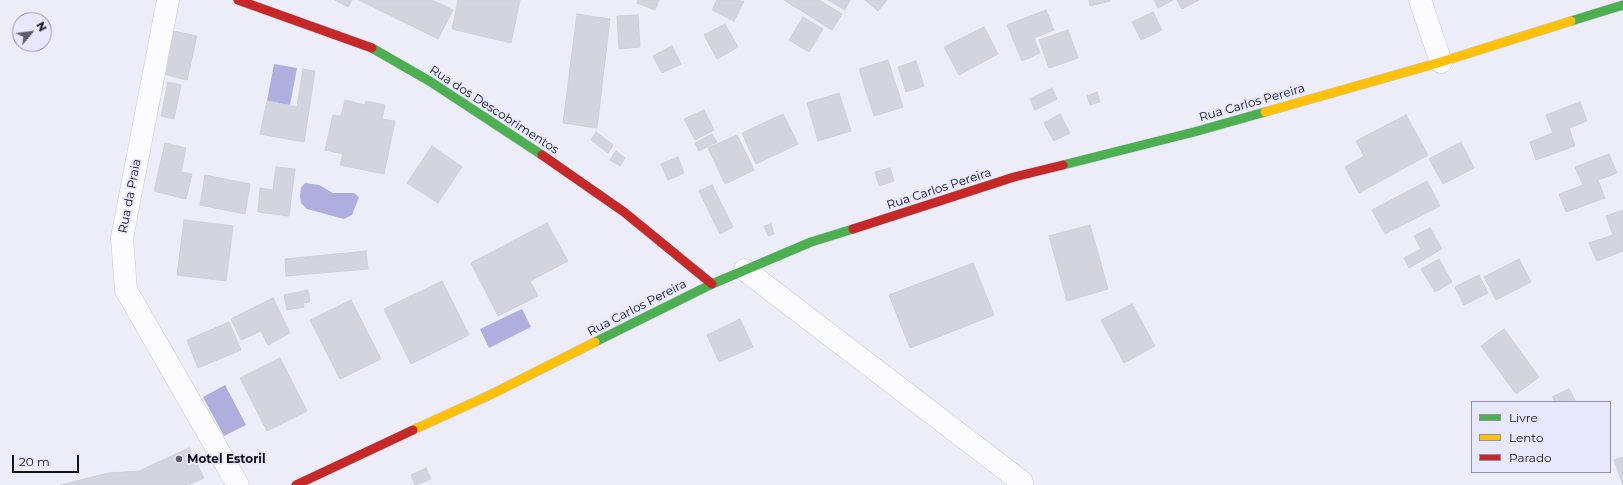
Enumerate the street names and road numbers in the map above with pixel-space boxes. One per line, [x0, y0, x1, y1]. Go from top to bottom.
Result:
street label: Rua dos Descobrimentos [427, 63, 561, 157]
street label: Rua Carlos Pereira [1198, 81, 1306, 125]
street label: Rua da Praia [116, 158, 144, 234]
street label: Rua Carlos Pereira [885, 165, 993, 213]
street label: Rua Carlos Pereira [585, 277, 689, 339]

